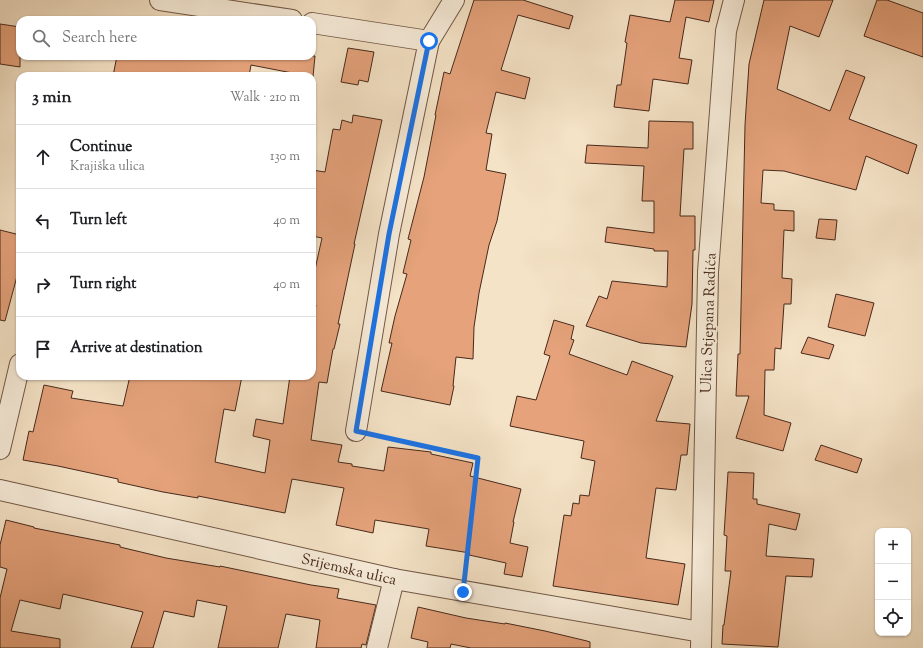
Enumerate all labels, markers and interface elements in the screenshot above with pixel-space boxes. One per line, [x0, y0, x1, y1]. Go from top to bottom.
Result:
search box [16, 16, 316, 60]
icon: search [30, 27, 52, 49]
text: Search here [62, 28, 137, 49]
route start [420, 32, 438, 50]
text: 3 min [32, 86, 71, 110]
text: Walk · 210 m [230, 89, 300, 107]
text: Continue [70, 137, 132, 158]
icon: ahead [32, 146, 54, 168]
text: 130 m [270, 148, 300, 166]
text: Krajiška ulica [70, 158, 145, 176]
icon: left [32, 210, 54, 232]
text: Turn left [70, 210, 127, 231]
text: 40 m [273, 212, 300, 230]
street label: Ulica Stjepana Radića [697, 252, 722, 394]
icon: right [32, 274, 54, 296]
text: Turn right [70, 274, 136, 295]
text: 40 m [273, 276, 300, 294]
icon: arrive [32, 338, 54, 360]
text: Arrive at destination [70, 338, 203, 359]
map controls [875, 528, 911, 636]
button: + [875, 528, 911, 564]
street label: Srijemska ulica [299, 549, 398, 592]
button: − [875, 564, 911, 600]
route end [454, 583, 472, 601]
button: locate [875, 600, 911, 636]

